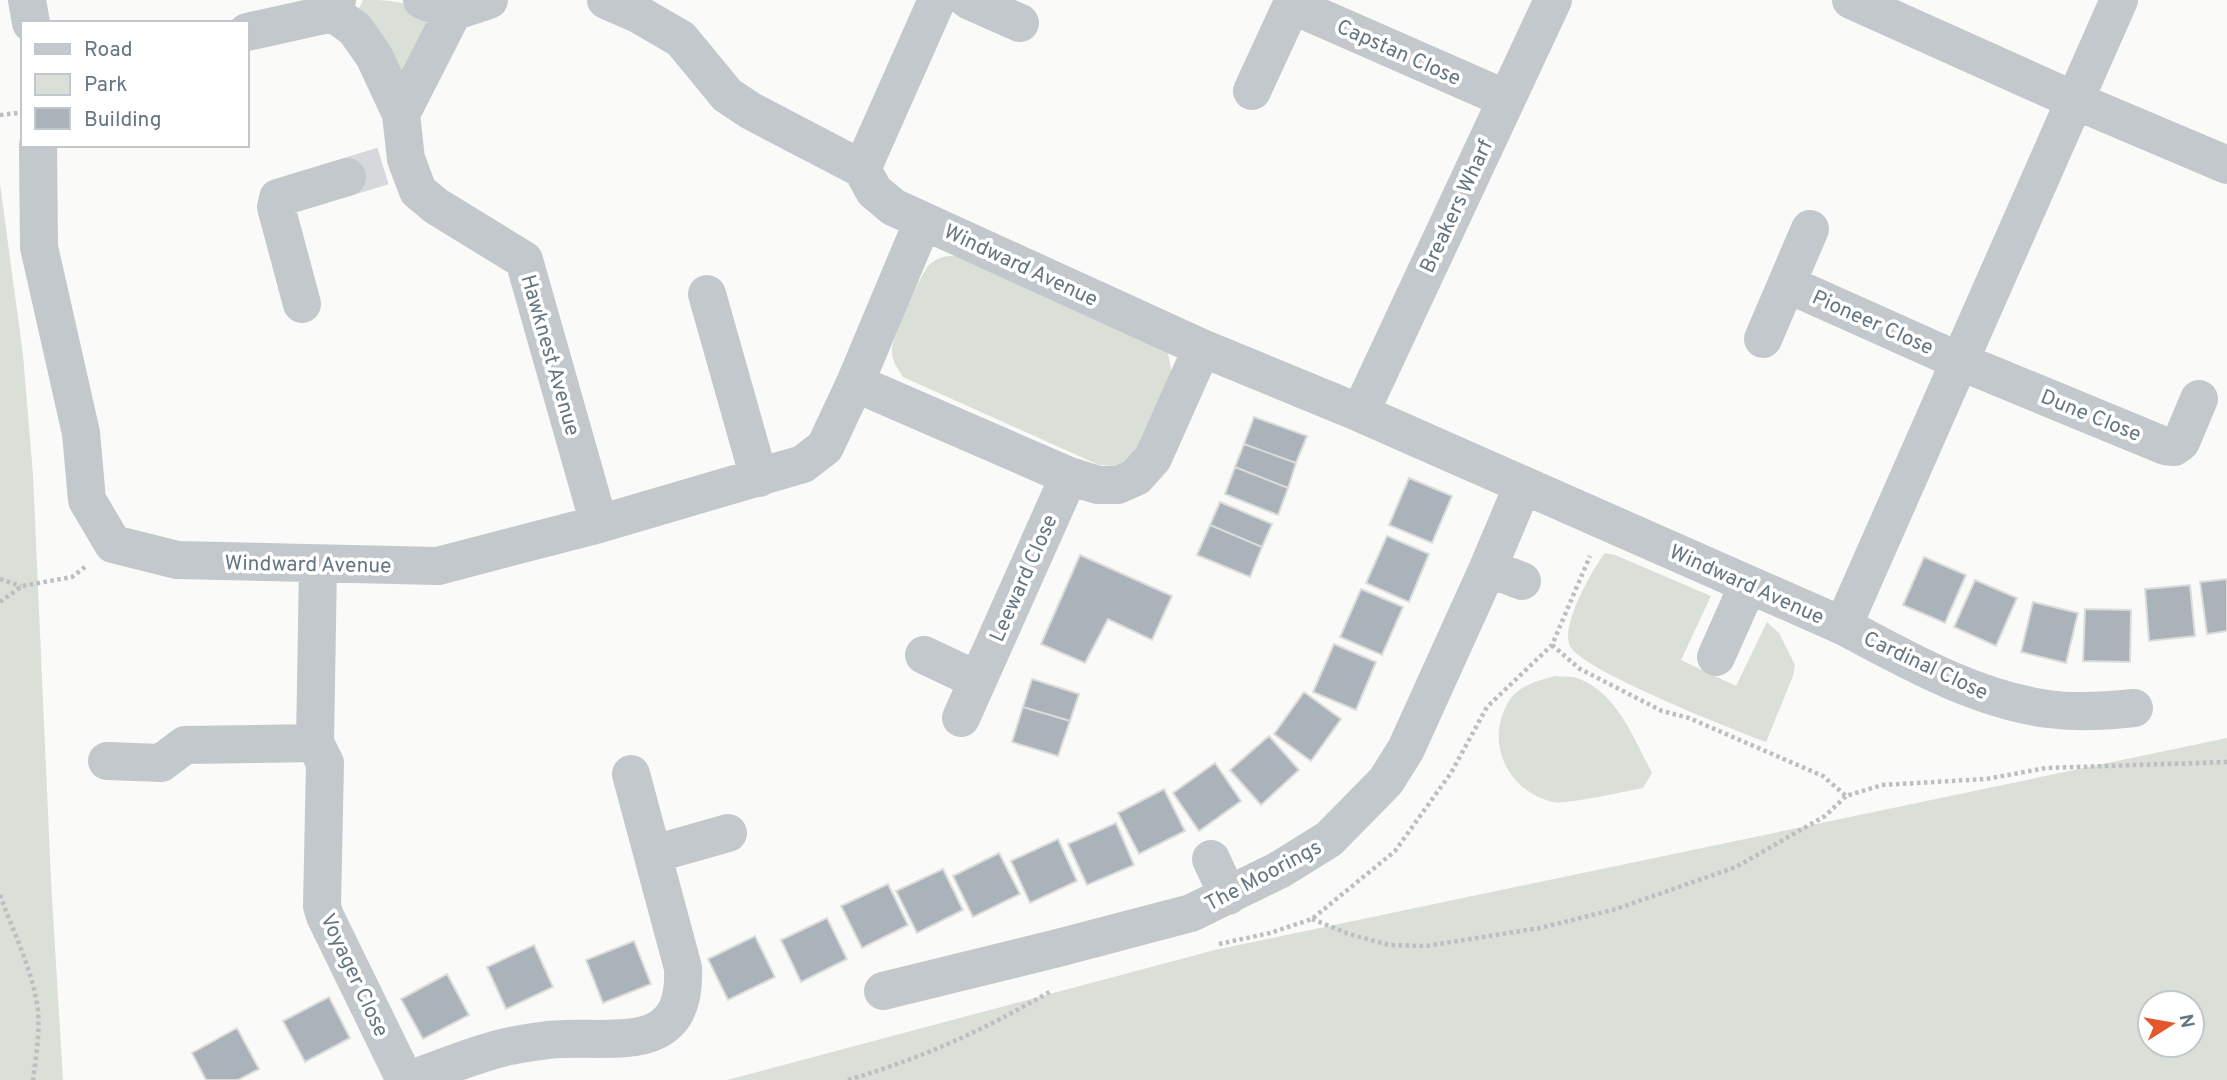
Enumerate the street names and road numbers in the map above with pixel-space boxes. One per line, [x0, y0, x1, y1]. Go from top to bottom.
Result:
street label: Capstan Close [1332, 14, 1465, 93]
street label: Breakers Wharf [1415, 136, 1500, 278]
street label: Windward Avenue [939, 219, 1102, 314]
street label: Hawknest Avenue [514, 272, 585, 439]
street label: Pioneer Close [1807, 285, 1937, 362]
street label: Dune Close [2036, 384, 2145, 449]
street label: Leeward Close [984, 511, 1064, 646]
street label: Windward Avenue [1665, 539, 1828, 632]
street label: Windward Avenue [224, 551, 392, 580]
street label: Cardinal Close [1859, 626, 1992, 707]
street label: The Moorings [1201, 834, 1327, 918]
street label: Voyager Close [313, 910, 394, 1042]

